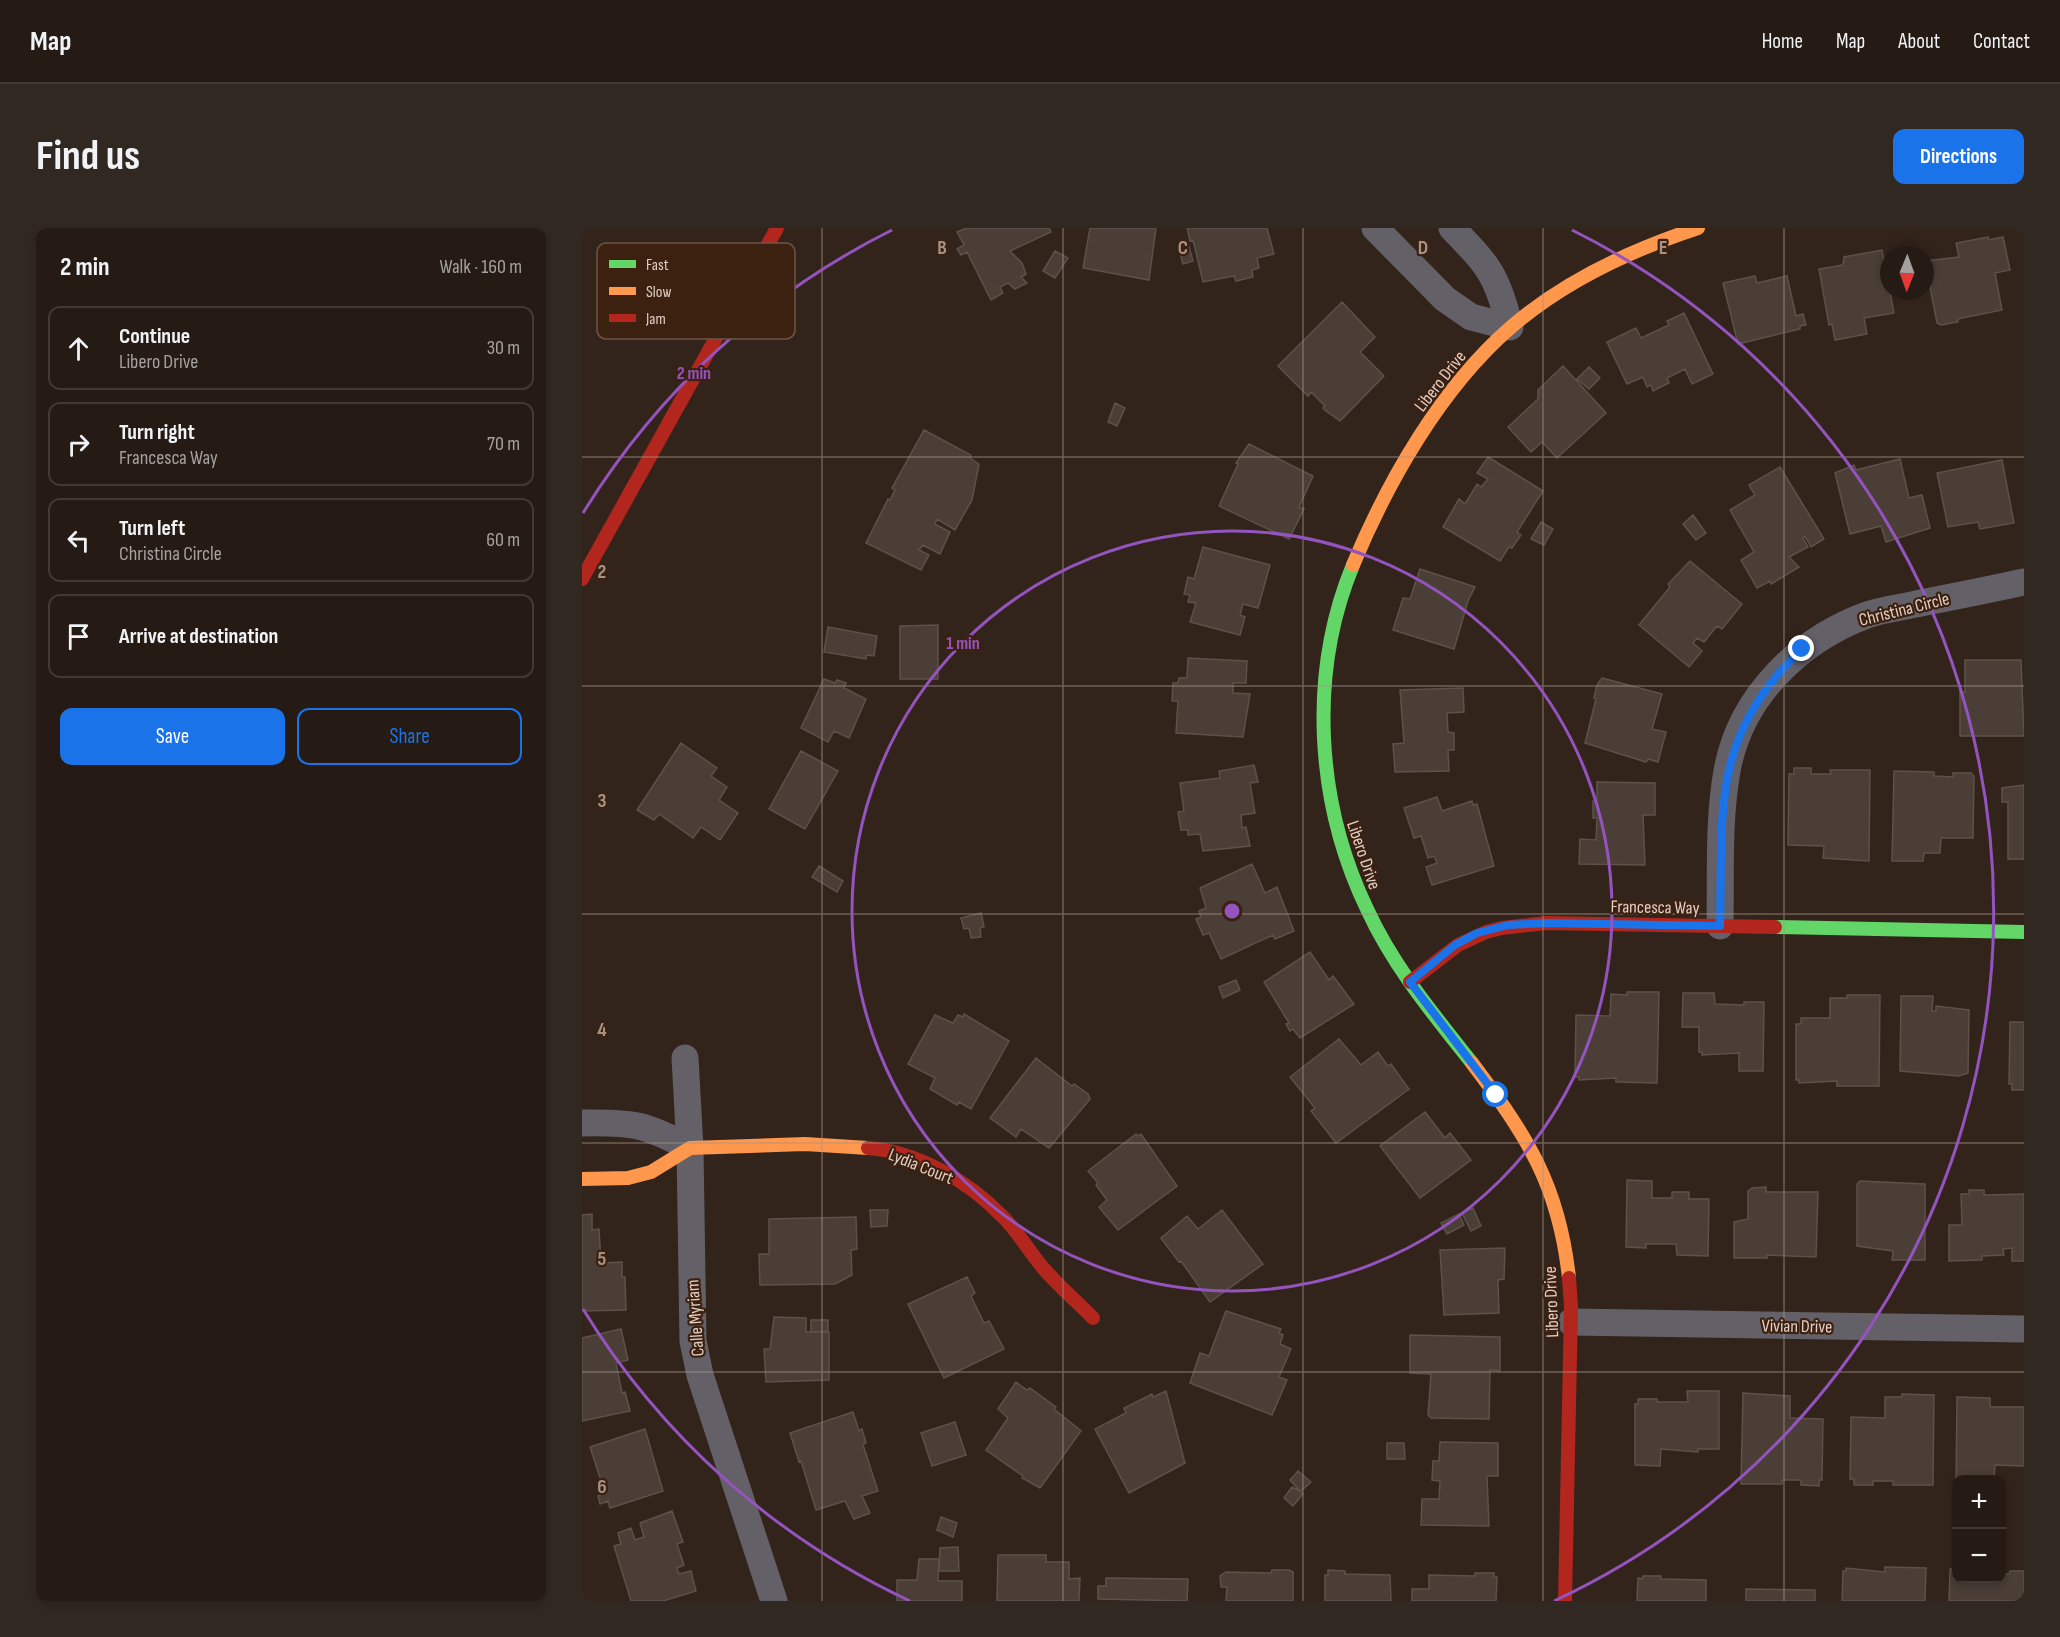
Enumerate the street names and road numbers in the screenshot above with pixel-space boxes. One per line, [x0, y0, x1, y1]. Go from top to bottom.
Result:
street label: Libero Drive [1410, 347, 1471, 416]
street label: Christina Circle [1857, 588, 1952, 631]
street label: Libero Drive [1342, 818, 1385, 892]
street label: Francesca Way [1610, 896, 1700, 919]
street label: Lydia Court [885, 1144, 957, 1189]
street label: Libero Drive [1540, 1266, 1563, 1338]
street label: Calle Myriam [682, 1279, 709, 1357]
street label: Vivian Drive [1761, 1315, 1833, 1338]

